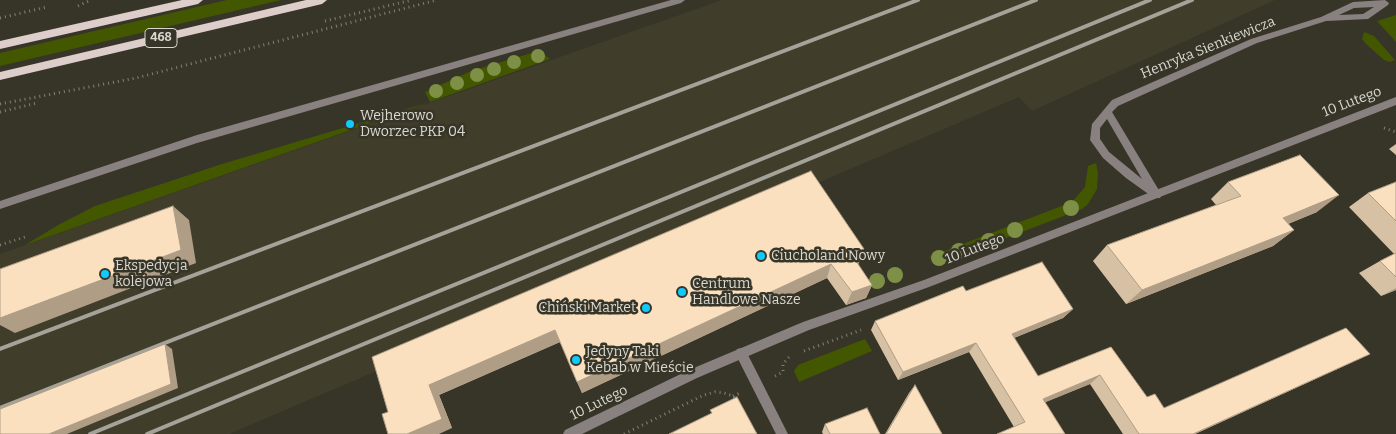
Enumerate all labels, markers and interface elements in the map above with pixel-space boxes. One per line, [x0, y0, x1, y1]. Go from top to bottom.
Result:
street label: Henryka Sienkiewicza [1138, 13, 1278, 83]
road number: 468 [145, 28, 177, 48]
street label: 10 Lutego [1320, 83, 1384, 121]
place label: Wejherowo Dworzec PKP 04 [360, 108, 465, 140]
marker: Wejherowo Dworzec PKP 04 [344, 118, 356, 130]
street label: 10 Lutego [943, 230, 1007, 268]
place label: Ciucholand Nowy [771, 248, 885, 264]
marker: Ciucholand Nowy [755, 250, 767, 262]
place label: Ekspedycja kolejowa [115, 258, 188, 290]
marker: Ekspedycja kolejowa [99, 268, 111, 280]
place label: Centrum Handlowe Nasze [692, 276, 801, 308]
marker: Centrum Handlowe Nasze [676, 286, 688, 298]
place label: Chiński Market [538, 300, 636, 316]
marker: Chiński Market [640, 302, 652, 314]
place label: Jedyny Taki Kebab w Mieście [586, 344, 694, 377]
marker: Jedyny Taki Kebab w Mieście [570, 354, 582, 366]
street label: 10 Lutego [568, 382, 630, 424]

